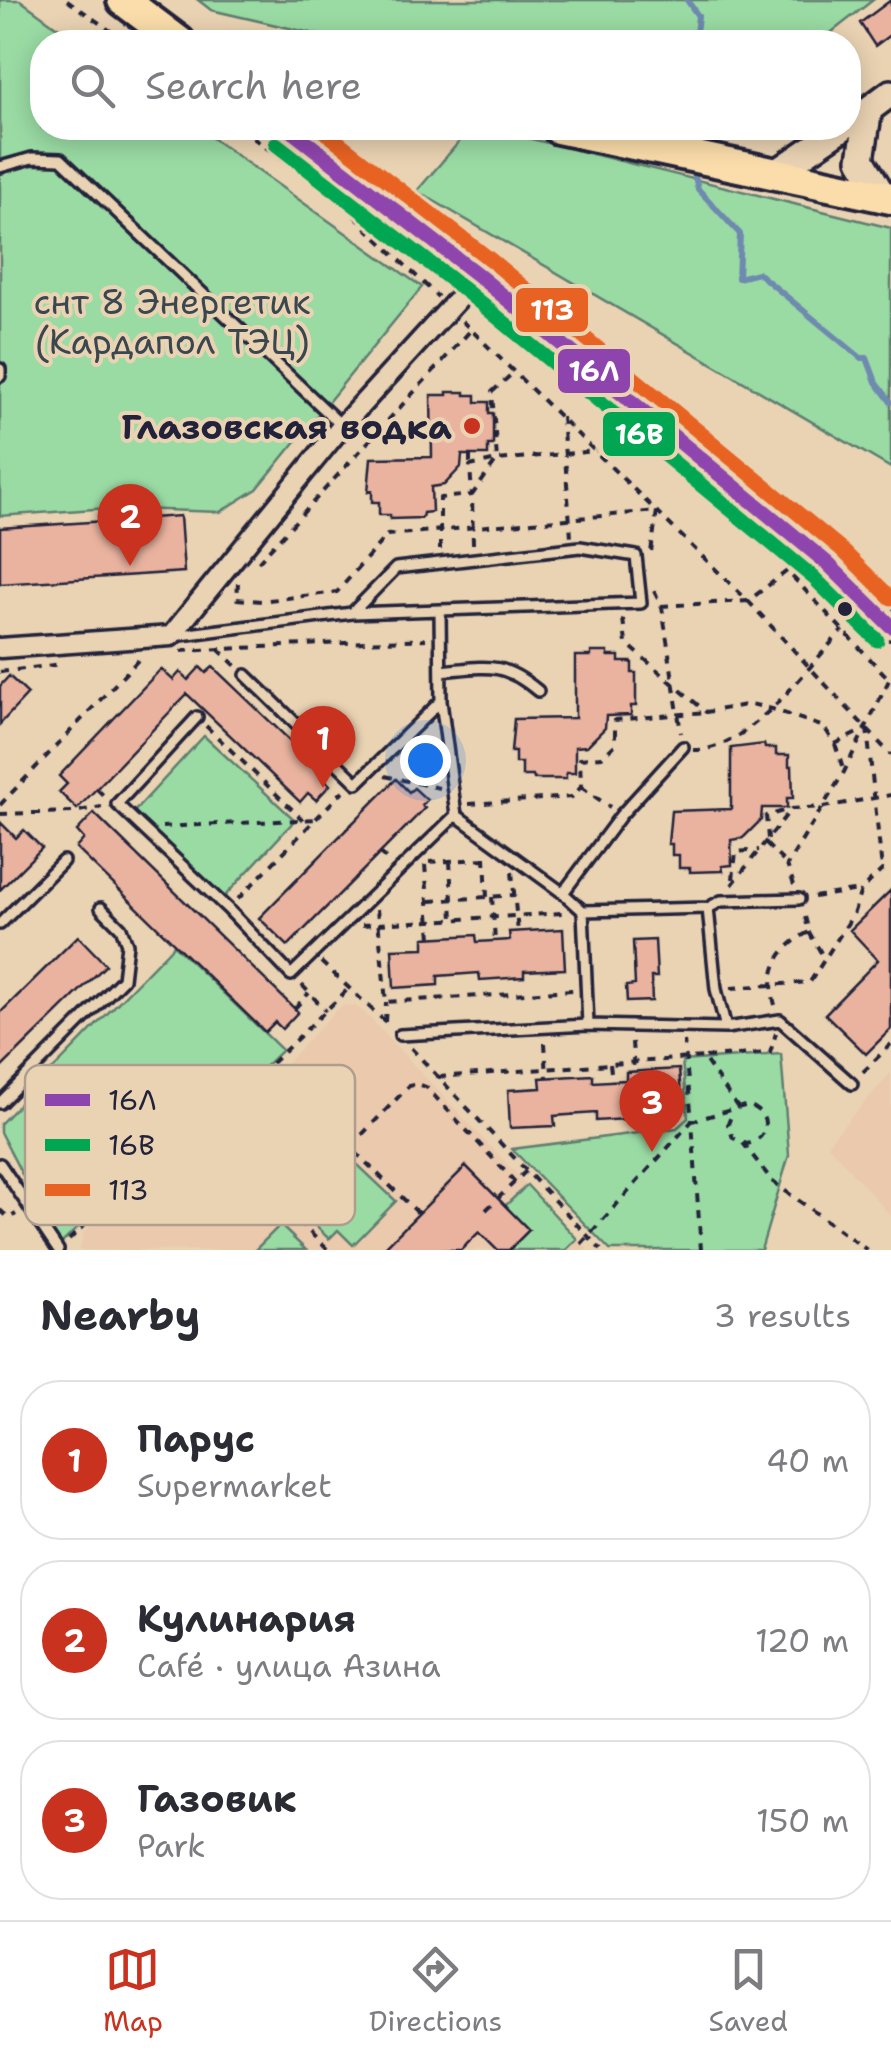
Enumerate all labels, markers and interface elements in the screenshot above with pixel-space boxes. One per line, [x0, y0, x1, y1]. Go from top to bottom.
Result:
search box [30, 30, 861, 140]
icon: search [65, 58, 120, 113]
text: Search here [145, 60, 362, 111]
park label: снт 8 Энергетик (Кардапол ТЭЦ) [34, 278, 310, 365]
line badge: 113 [514, 286, 590, 334]
text: 113 [530, 291, 574, 329]
line badge: 16Л [556, 347, 632, 395]
text: 16Л [568, 352, 620, 390]
place label: Глазовская водка [121, 403, 452, 450]
line badge: 16В [601, 410, 677, 458]
marker: Глазовская водка [461, 415, 483, 437]
text: 16В [614, 415, 664, 453]
pin: 2 [98, 484, 162, 566]
unlabelled marker [835, 599, 855, 619]
pin: 1 [290, 706, 356, 788]
your location [400, 735, 451, 786]
legend [25, 1065, 355, 1225]
pin: 3 [620, 1070, 684, 1152]
text: 16Л [108, 1081, 157, 1119]
text: 16В [108, 1126, 155, 1164]
text: 113 [108, 1171, 149, 1209]
text: Nearby [40, 1287, 200, 1343]
text: 3 results [714, 1294, 851, 1337]
text: Парус [137, 1413, 255, 1464]
text: 1 [67, 1439, 82, 1482]
text: 40 m [766, 1439, 849, 1482]
text: Supermarket [137, 1464, 332, 1507]
text: Кулинария [137, 1593, 356, 1644]
text: 2 [63, 1619, 86, 1662]
text: 120 m [755, 1619, 849, 1662]
text: Café · улица Азина [137, 1644, 441, 1687]
text: Газовик [137, 1773, 297, 1824]
text: 3 [63, 1799, 86, 1842]
text: 150 m [756, 1799, 849, 1842]
text: Park [137, 1824, 206, 1867]
tab: Map [103, 1942, 163, 2040]
tab: Directions [369, 1942, 502, 2040]
tab: Saved [708, 1942, 788, 2040]

